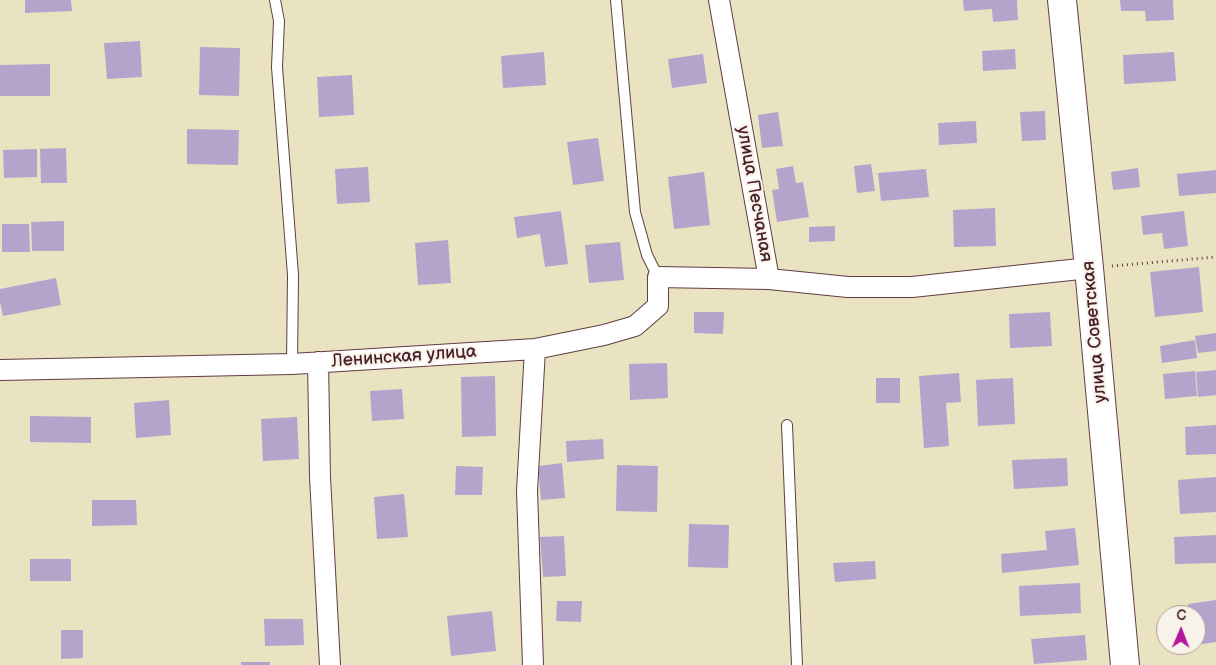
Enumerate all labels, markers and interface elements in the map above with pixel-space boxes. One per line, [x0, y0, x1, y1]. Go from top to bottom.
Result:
street label: улица Песчаная [731, 124, 777, 264]
street label: улица Советская [1078, 260, 1112, 404]
street label: Ленинская улица [331, 341, 477, 373]
north arrow [1156, 605, 1206, 655]
text: С [1176, 607, 1186, 624]

